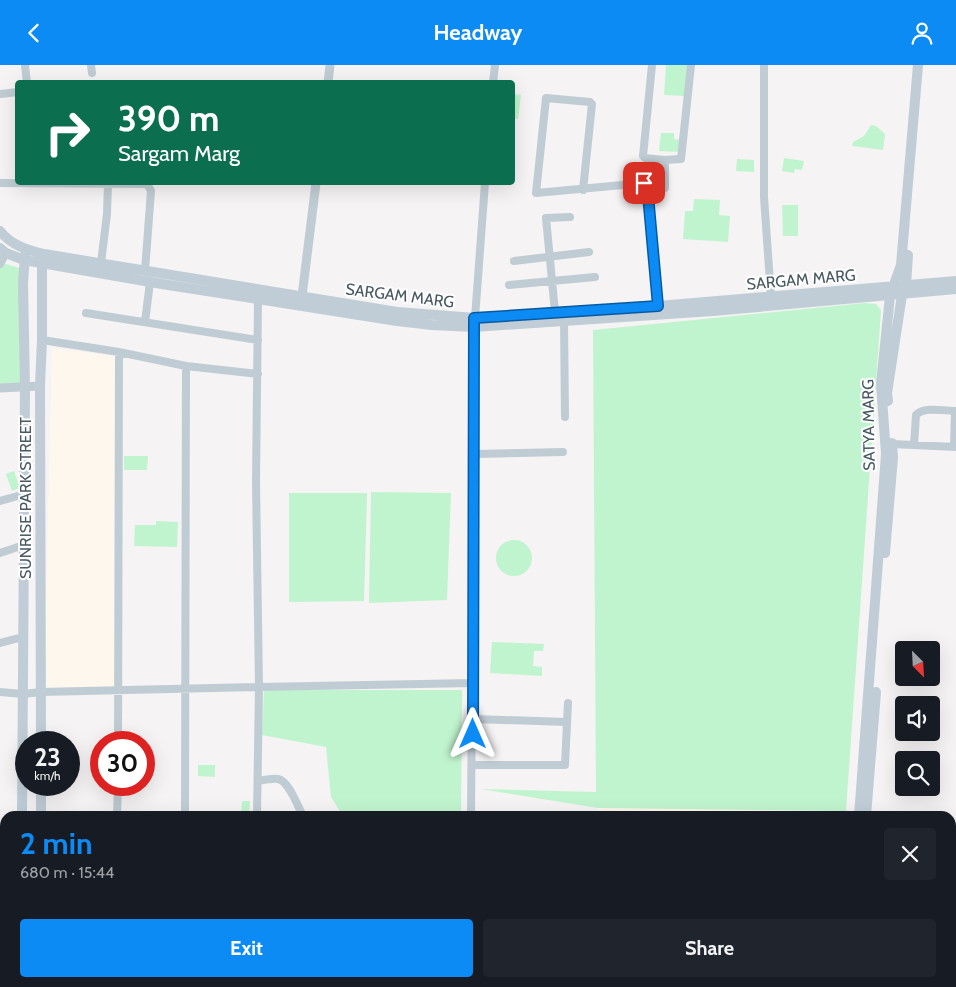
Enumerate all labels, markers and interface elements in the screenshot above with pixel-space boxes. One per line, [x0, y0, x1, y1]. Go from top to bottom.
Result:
icon: back [20, 19, 48, 47]
text: Headway [434, 19, 522, 46]
icon: person [908, 19, 936, 47]
text: 390 m [118, 97, 220, 140]
icon: right [35, 100, 100, 165]
text: Sargam Marg [118, 140, 240, 167]
pin [623, 162, 665, 204]
icon: arrive [630, 169, 658, 197]
street label: SARGAM MARG [746, 265, 856, 294]
street label: SARGAM MARG [345, 279, 455, 312]
street label: SATYA MARG [858, 379, 879, 471]
street label: SUNRISE PARK STREET [16, 416, 35, 579]
north arrow [895, 641, 940, 686]
map controls [895, 641, 940, 796]
button: sound [895, 696, 940, 741]
position arrow [446, 707, 498, 759]
speed limit sign: 30 [90, 731, 155, 796]
text: 23 [34, 742, 61, 772]
button: search [895, 751, 940, 796]
text: km/h [34, 768, 61, 783]
text: 2 min [20, 825, 92, 862]
button: close [884, 828, 936, 880]
text: 680 m · 15:44 [20, 863, 114, 882]
button: Exit [20, 919, 473, 977]
button: Share [483, 919, 936, 977]

